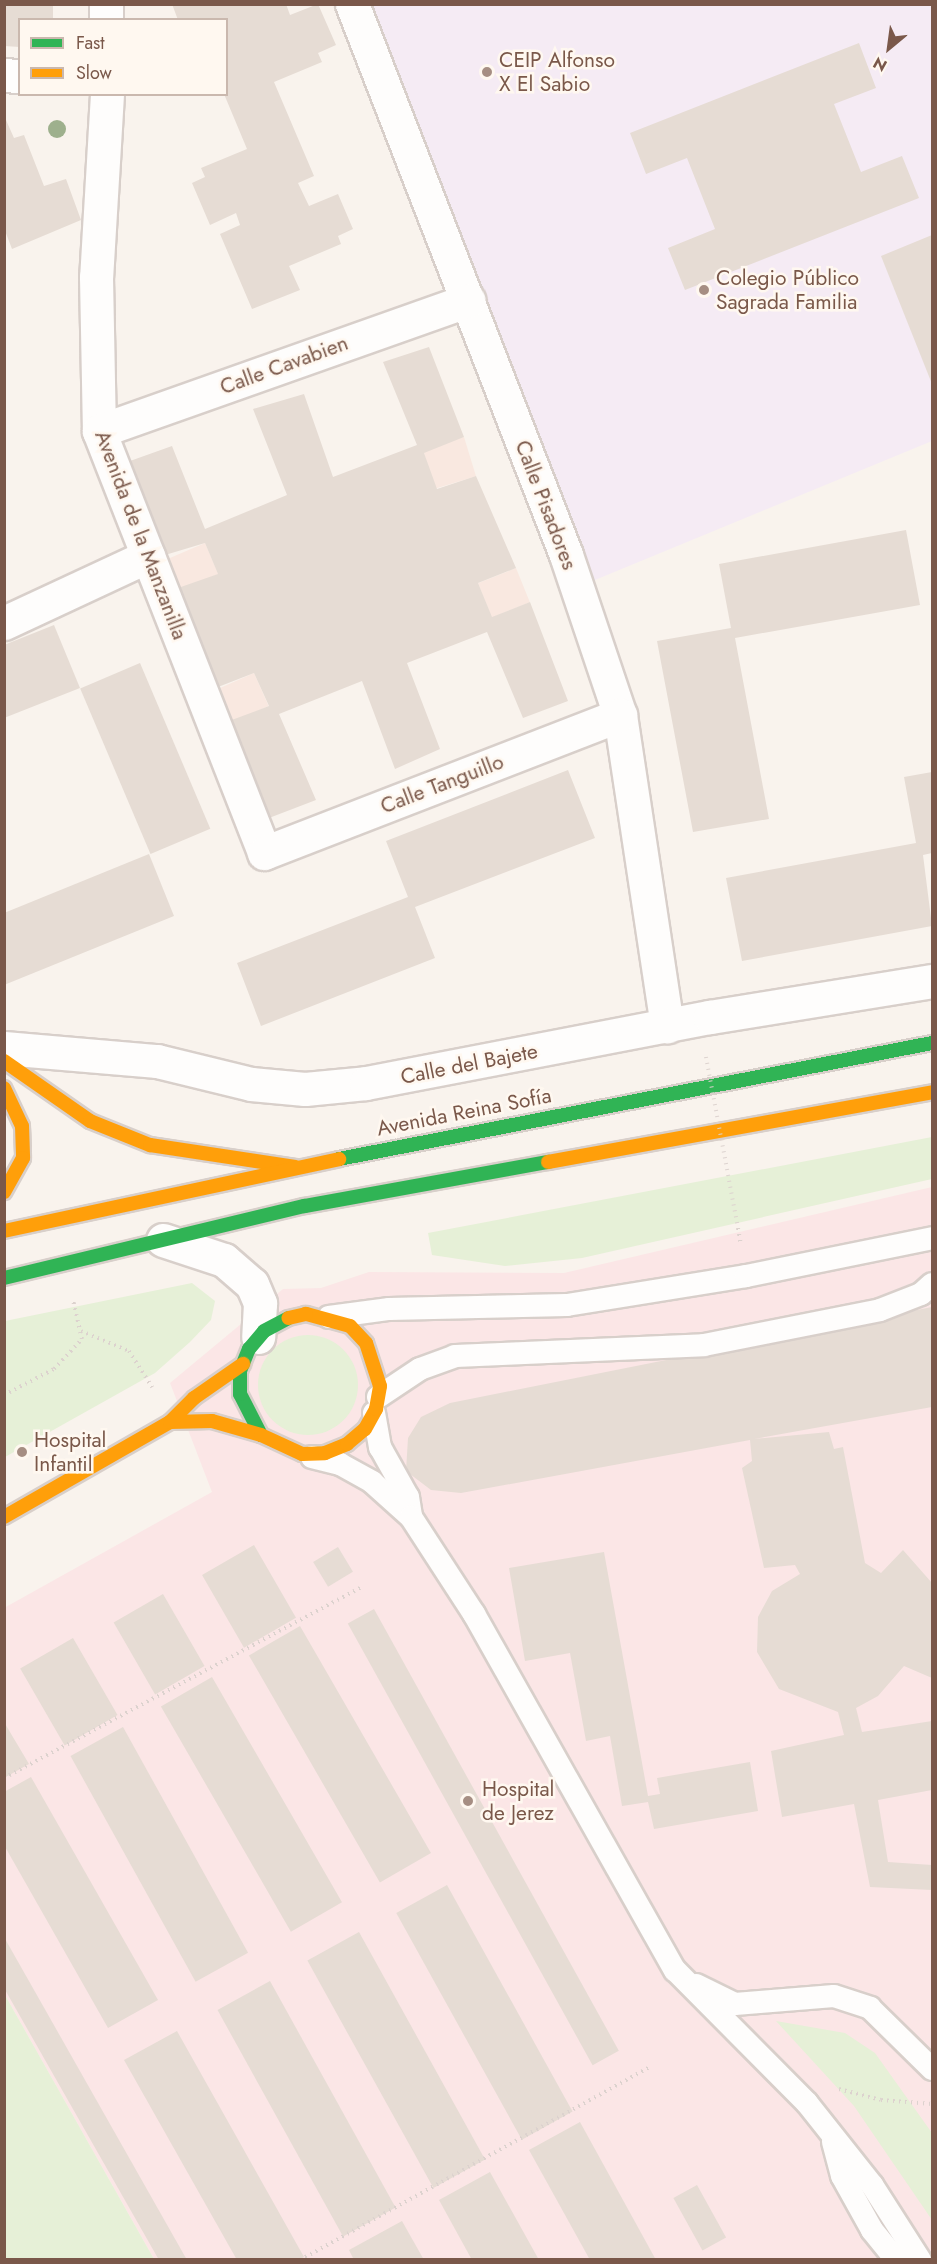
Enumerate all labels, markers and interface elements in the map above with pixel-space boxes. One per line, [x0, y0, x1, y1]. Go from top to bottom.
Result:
legend [18, 18, 228, 96]
north arrow [859, 18, 919, 78]
text: Fast [76, 30, 105, 56]
place label: CEIP Alfonso X El Sabio [499, 47, 615, 97]
text: N [869, 51, 891, 77]
text: Slow [76, 60, 112, 86]
marker: CEIP Alfonso X El Sabio [480, 65, 494, 79]
place label: Colegio Público Sagrada Familia [716, 265, 859, 315]
marker: Colegio Público Sagrada Familia [697, 283, 711, 297]
street label: Calle Cavabien [217, 330, 351, 400]
street label: Avenida de la Manzanilla [89, 427, 193, 643]
street label: Calle Pisadores [510, 437, 582, 573]
street label: Calle Tanguillo [377, 749, 507, 819]
street label: Calle del Bajete [398, 1038, 540, 1090]
street label: Avenida Reina Sofía [375, 1083, 553, 1141]
place label: Hospital Infantil [34, 1427, 106, 1477]
marker: Hospital Infantil [15, 1445, 29, 1459]
place label: Hospital de Jerez [482, 1776, 554, 1826]
marker: Hospital de Jerez [459, 1792, 477, 1810]

